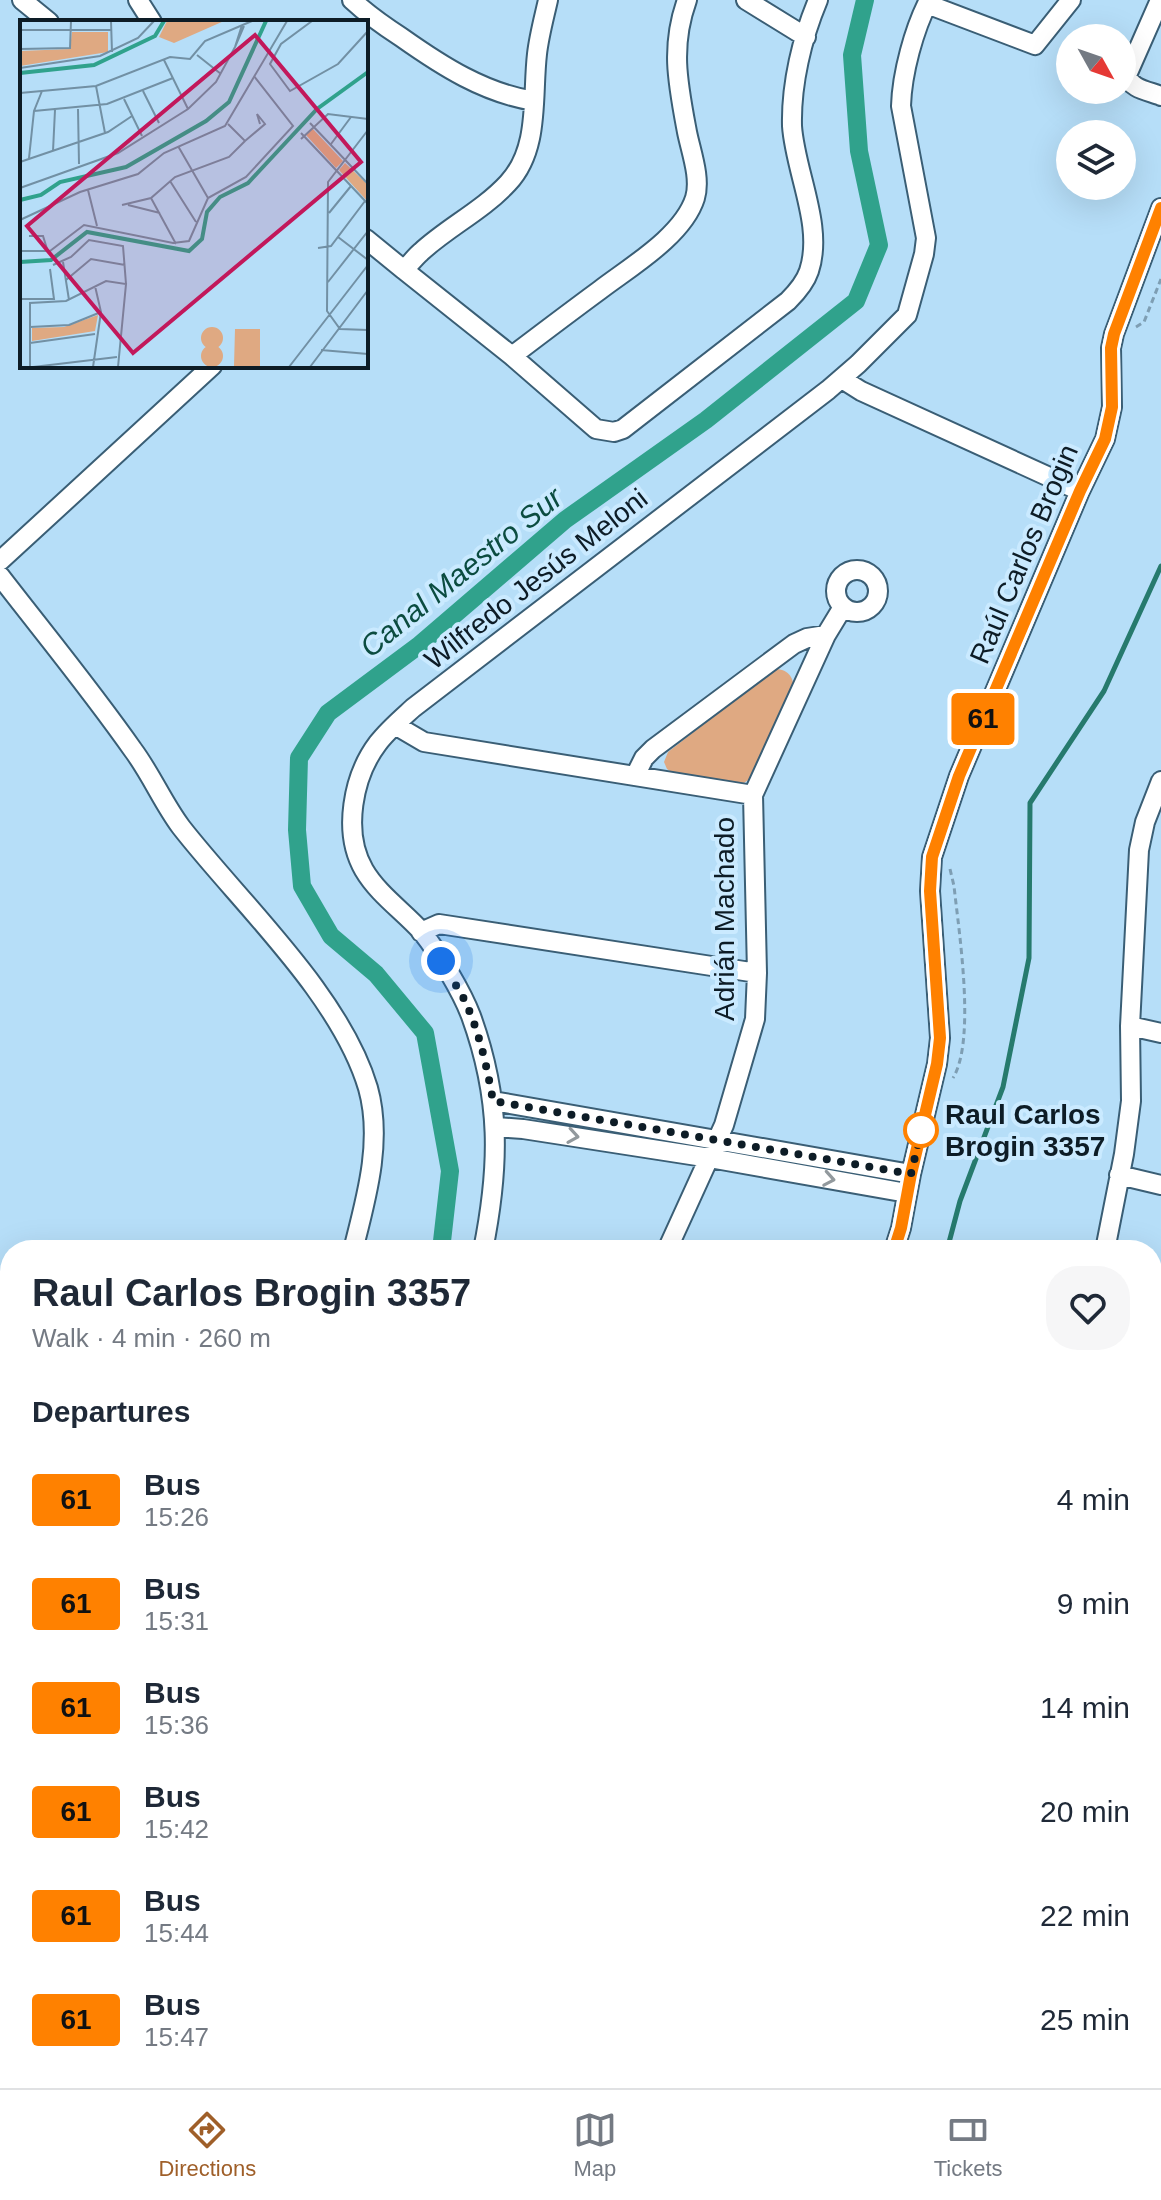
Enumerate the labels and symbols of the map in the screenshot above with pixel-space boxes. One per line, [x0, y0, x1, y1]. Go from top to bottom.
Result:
inset map [20, 20, 368, 368]
north arrow [1056, 24, 1136, 104]
street label: Raúl Carlos Brogin [964, 440, 1084, 668]
water label: Canal Maestro Sur [353, 480, 569, 664]
street label: Wilfredo Jesús Meloni [419, 482, 653, 676]
line badge: 61 [947, 693, 1019, 745]
street label: Adrián Machado [709, 817, 740, 1021]
your location [421, 941, 461, 981]
place label: Raul Carlos Brogin 3357 [945, 1099, 1105, 1162]
marker: Raul Carlos Brogin 3357 [904, 1113, 938, 1147]
one-way arrow [566, 1127, 580, 1144]
one-way arrow [823, 1170, 836, 1187]

